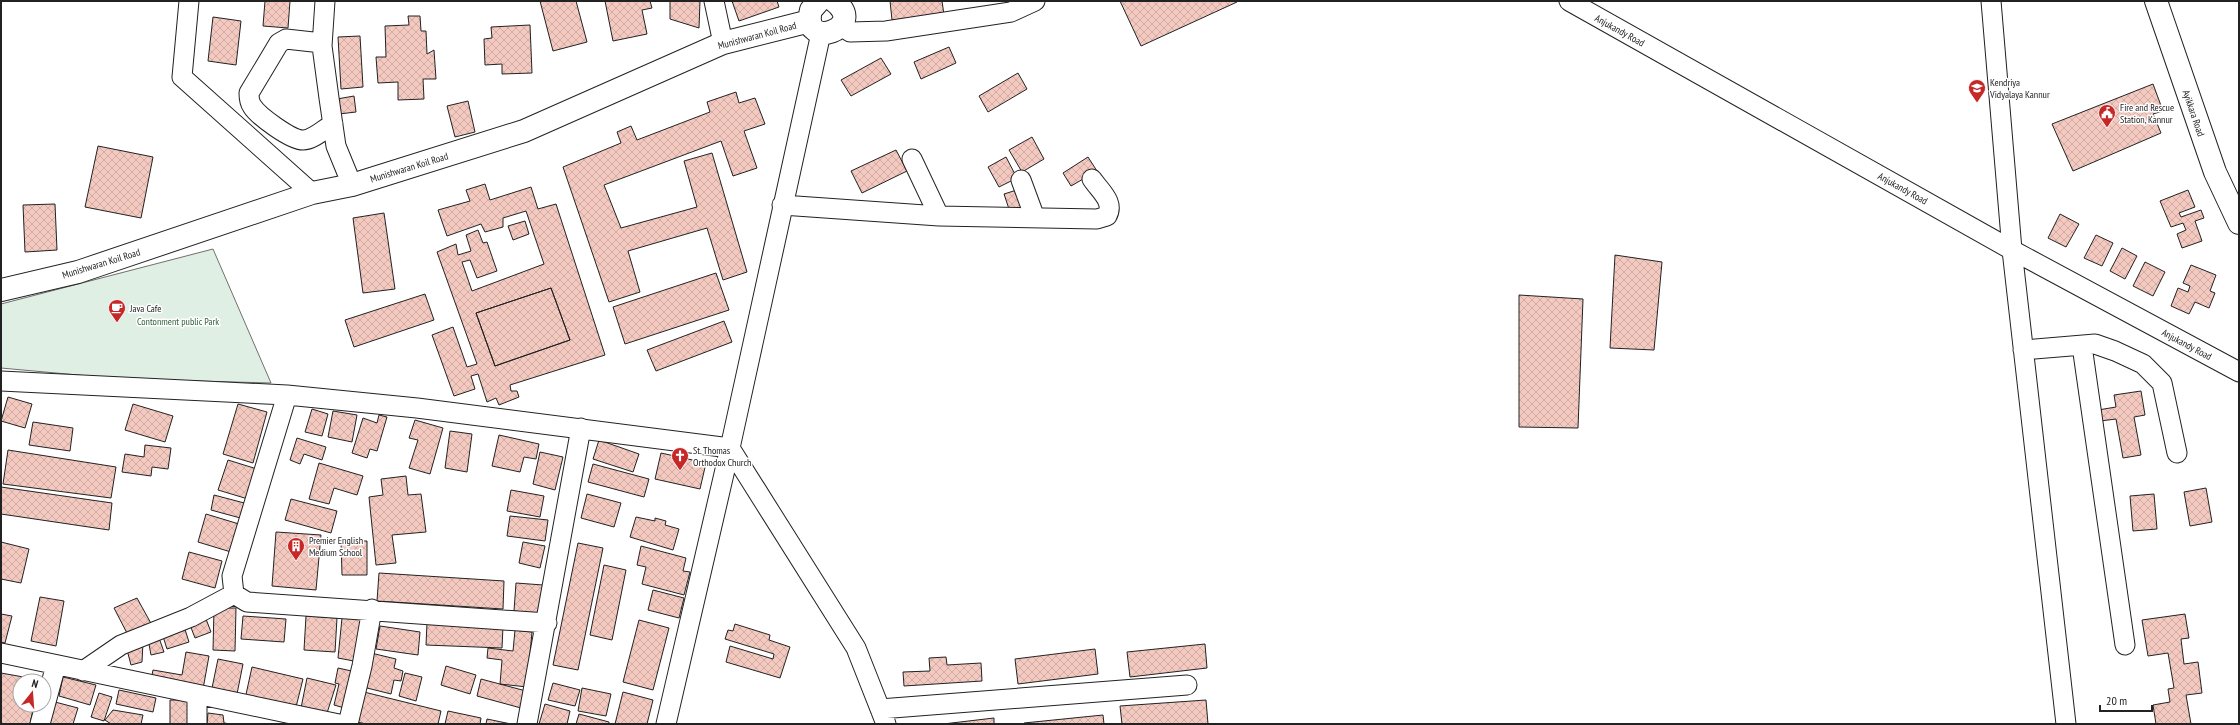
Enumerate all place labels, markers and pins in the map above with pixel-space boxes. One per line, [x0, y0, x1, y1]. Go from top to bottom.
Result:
place label: Kendriya Vidyalaya Kannur [1989, 76, 2050, 101]
school or university icon: Kendriya Vidyalaya Kannur [1967, 78, 1987, 103]
place label: Fire and Rescue Station, Kannur [2120, 101, 2174, 126]
public building icon: Fire and Rescue Station, Kannur [2097, 103, 2117, 128]
cafe icon: Java Cafe [107, 298, 127, 323]
place label: Java Cafe [129, 302, 161, 315]
place label: St. Thomas Orthodox Church [693, 444, 751, 469]
church icon: St. Thomas Orthodox Church [670, 446, 690, 471]
place label: Premier English Medium School [309, 534, 363, 559]
building icon: Premier English Medium School [286, 536, 306, 561]

